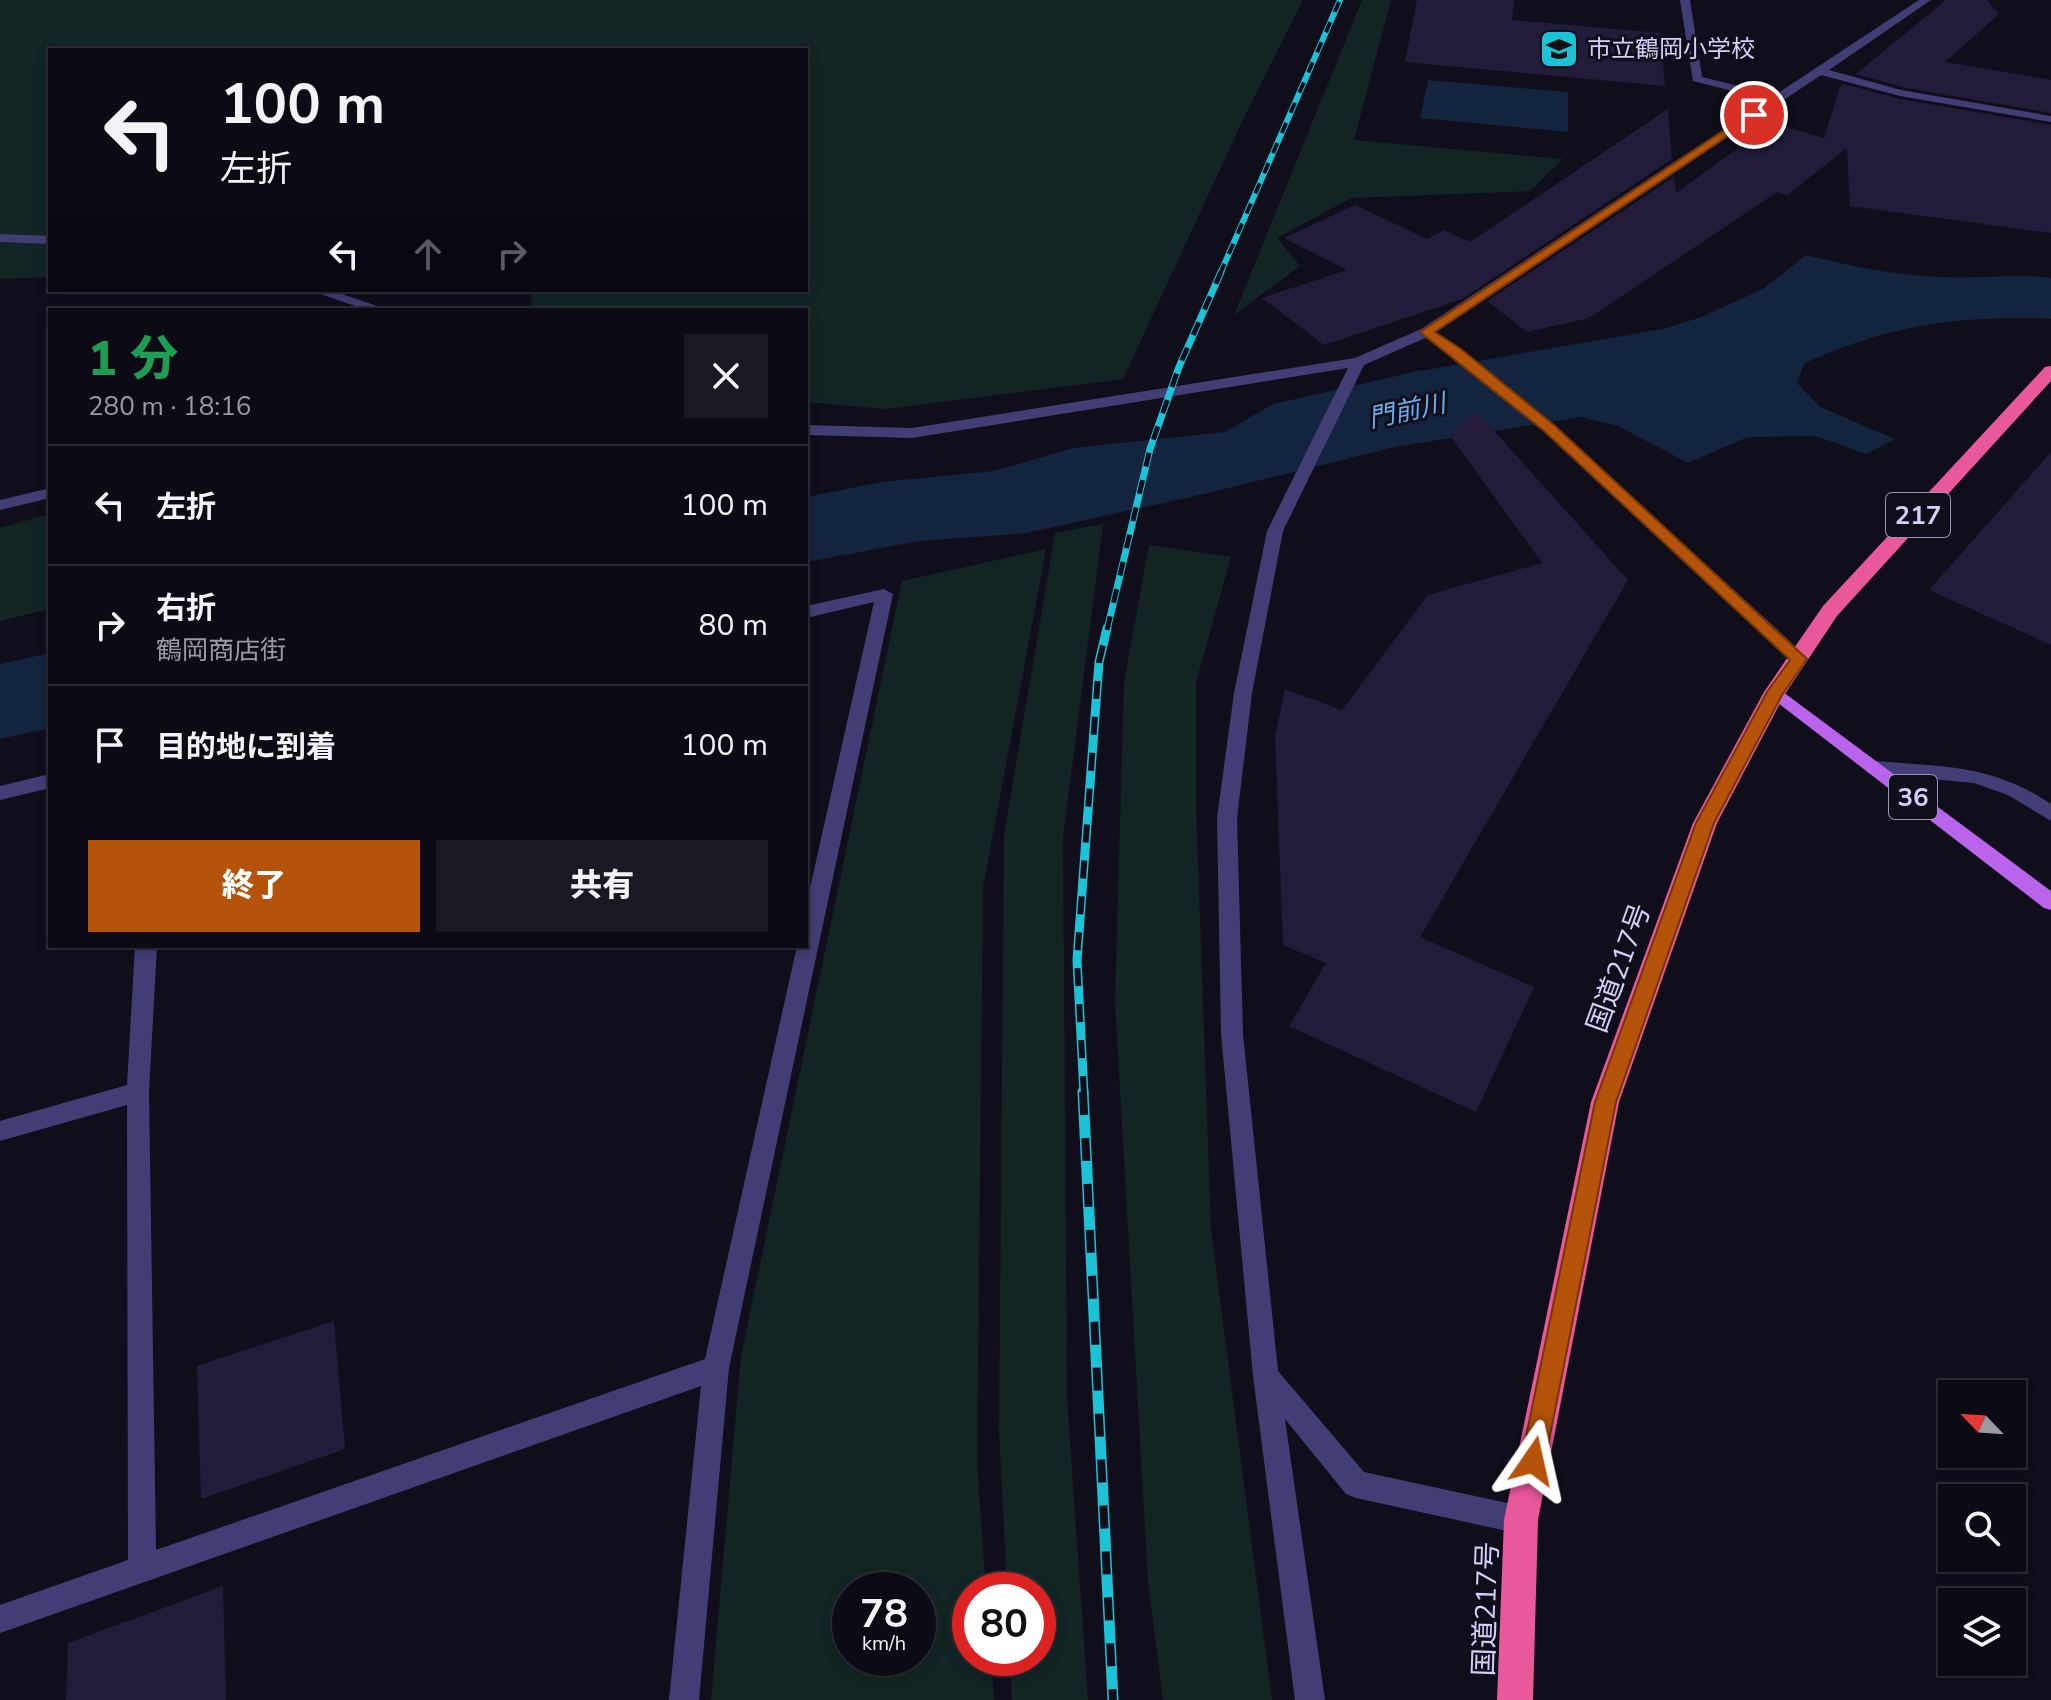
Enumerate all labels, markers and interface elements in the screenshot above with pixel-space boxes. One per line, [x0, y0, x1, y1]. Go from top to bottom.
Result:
school or university icon: 市立鶴岡小学校 [1538, 28, 1580, 70]
place label: 市立鶴岡小学校 [1587, 33, 1755, 65]
text: 100 m [220, 66, 385, 143]
icon: left [88, 80, 192, 184]
pin [1720, 81, 1788, 149]
icon: arrive [1732, 93, 1776, 137]
text: 左折 [220, 145, 292, 194]
icon: left [322, 232, 366, 276]
icon: ahead [406, 232, 450, 276]
icon: right [490, 232, 534, 276]
text: 1 分 [88, 326, 178, 392]
button: close [684, 334, 768, 418]
water label: 門前川 [1365, 385, 1452, 436]
text: 280 m · 18:16 [88, 389, 251, 424]
icon: left [88, 483, 132, 527]
text: 100 m [681, 485, 768, 526]
text: 左折 [156, 487, 216, 528]
road number: 217 [1886, 493, 1950, 537]
text: 右折 [156, 588, 216, 629]
icon: right [88, 603, 132, 647]
text: 80 m [699, 605, 768, 646]
text: 鶴岡商店街 [156, 633, 286, 668]
icon: arrive [88, 723, 132, 767]
text: 100 m [681, 725, 768, 766]
text: 目的地に到着 [156, 727, 336, 768]
road number: 36 [1889, 775, 1937, 819]
button: 終了 [88, 840, 420, 932]
button: 共有 [436, 840, 768, 932]
street label: 国道217号 [1578, 898, 1660, 1038]
north arrow [1938, 1380, 2026, 1468]
map controls [1938, 1380, 2026, 1676]
position arrow [1491, 1419, 1575, 1503]
button: search [1938, 1484, 2026, 1572]
street label: 国道217号 [1465, 1541, 1507, 1677]
speed limit sign: 80 [952, 1572, 1056, 1676]
text: 78 [860, 1587, 908, 1641]
button: layers [1938, 1588, 2026, 1676]
text: km/h [862, 1630, 906, 1657]

